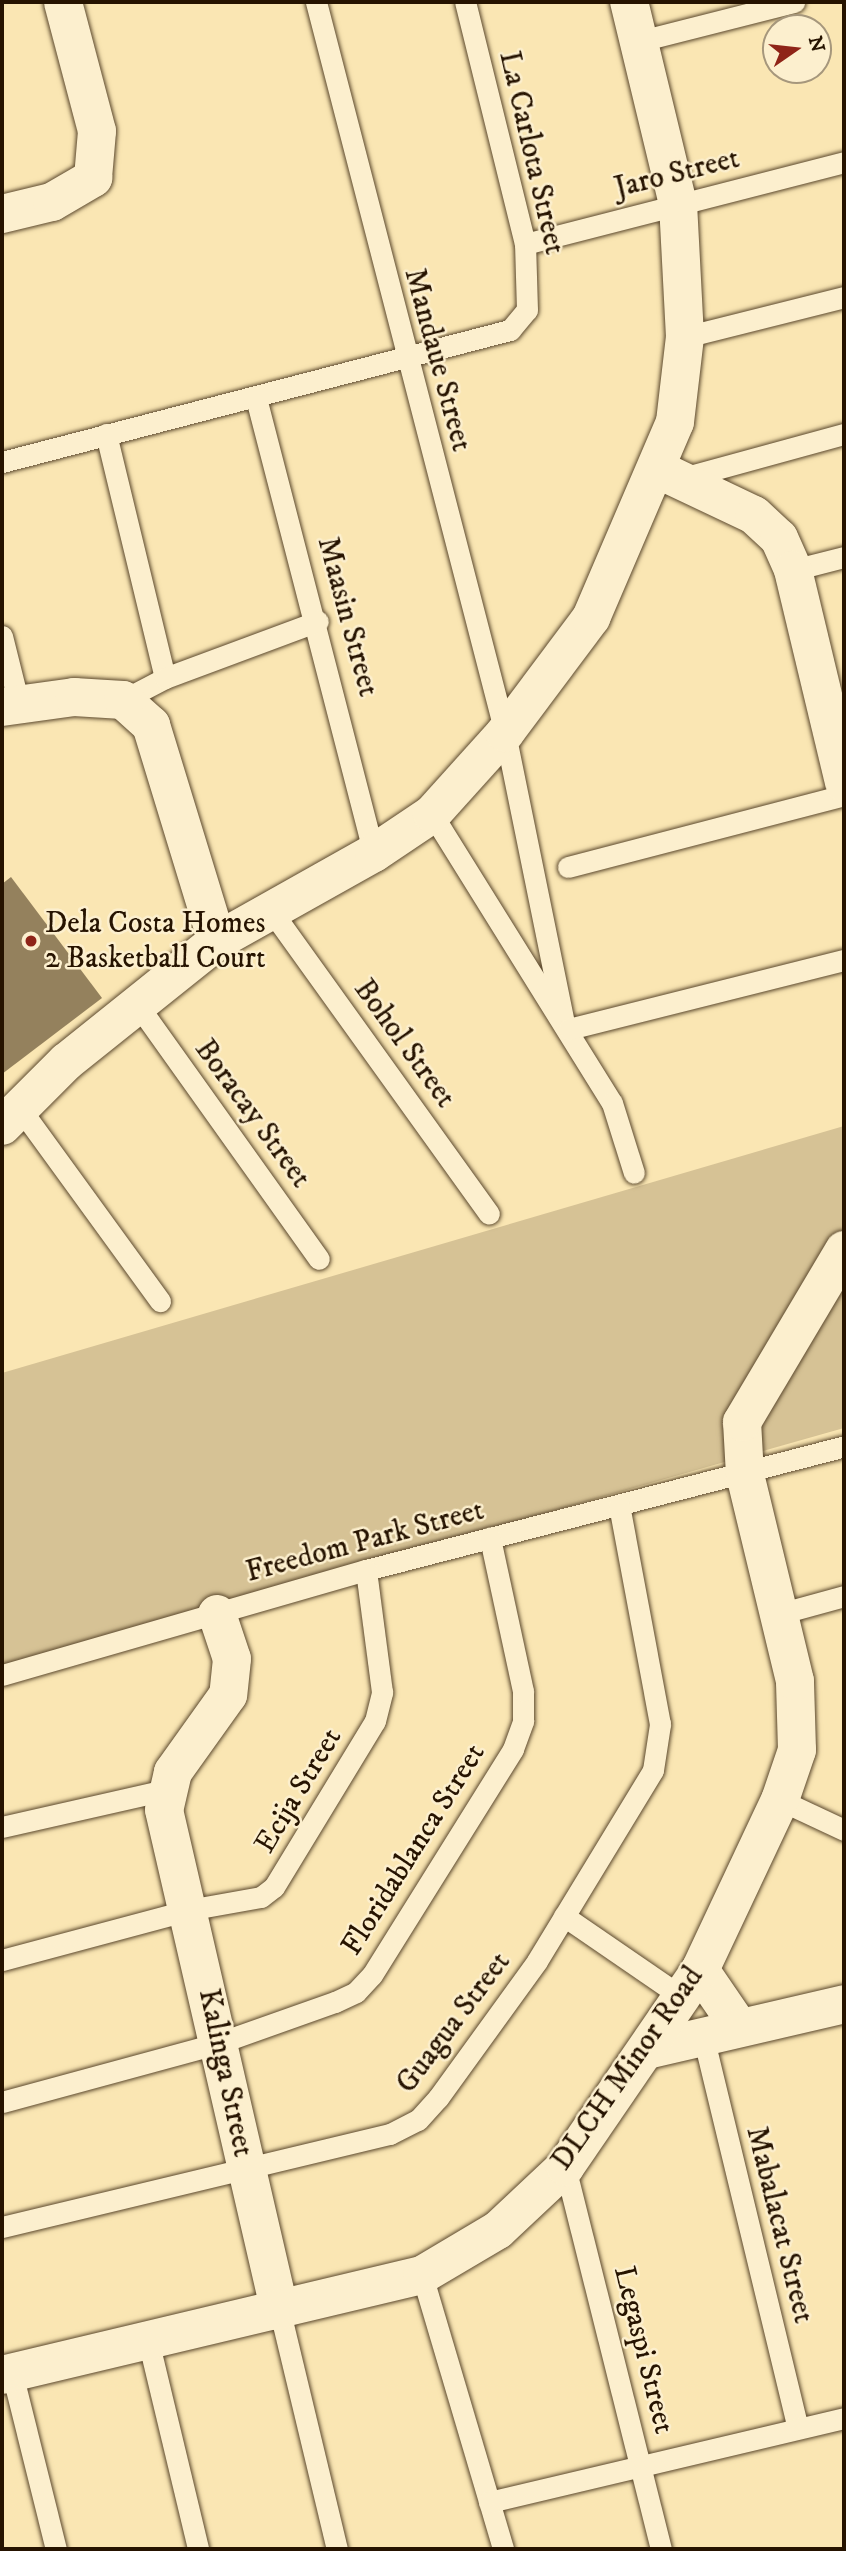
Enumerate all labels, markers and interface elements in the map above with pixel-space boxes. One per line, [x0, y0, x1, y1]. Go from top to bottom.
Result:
north arrow [762, 14, 832, 84]
text: N [803, 34, 829, 55]
street label: La Carlota Street [490, 48, 572, 258]
street label: Jaro Street [611, 141, 743, 207]
street label: Mandaue Street [395, 265, 479, 455]
street label: Maasin Street [308, 533, 386, 701]
place label: Dela Costa Homes 2 Basketball Court [45, 906, 266, 976]
marker: Dela Costa Homes 2 Basketball Court [23, 933, 39, 949]
street label: Bohol Street [345, 973, 463, 1115]
street label: Boracay Street [186, 1033, 318, 1195]
street label: Freedom Park Street [242, 1493, 488, 1591]
street label: Ecija Street [248, 1722, 350, 1860]
street label: Floridablanca Street [334, 1738, 494, 1962]
street label: Guagua Street [389, 1945, 519, 2101]
street label: DLCH Minor Road [544, 1960, 712, 2178]
street label: Kalinga Street [190, 1986, 260, 2160]
street label: Mabalacat Street [737, 2123, 821, 2327]
street label: Legaspi Street [605, 2262, 681, 2438]

